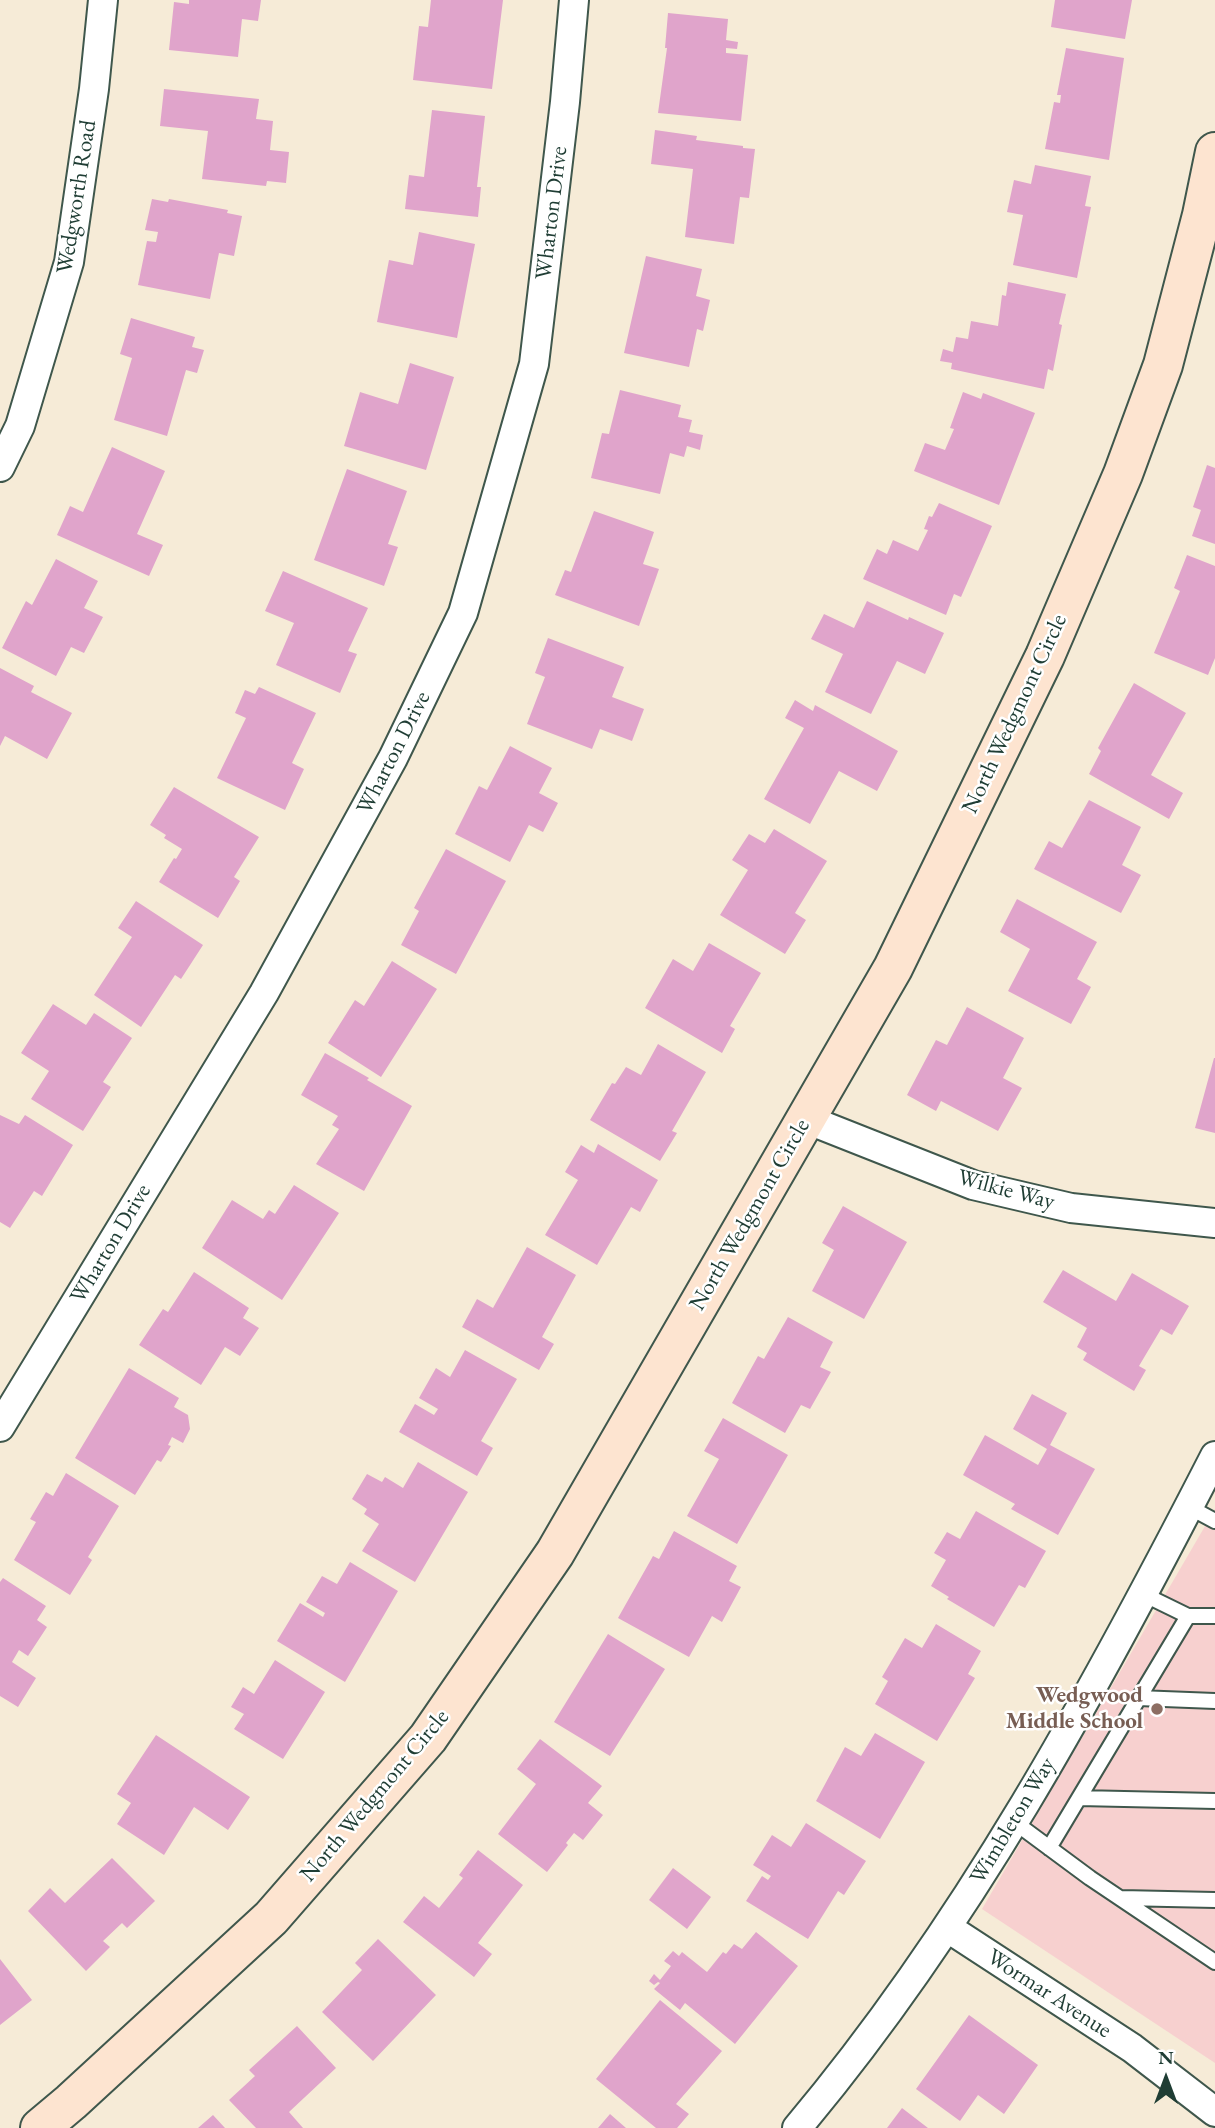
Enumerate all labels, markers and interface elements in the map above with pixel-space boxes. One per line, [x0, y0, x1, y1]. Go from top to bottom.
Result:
street label: Wedgworth Road [51, 118, 103, 276]
street label: Wharton Drive [530, 145, 574, 281]
street label: North Wedgmont Circle [957, 610, 1073, 818]
street label: Wharton Drive [351, 687, 437, 819]
street label: North Wedgmont Circle [684, 1114, 816, 1316]
street label: Wilkie Way [954, 1164, 1058, 1216]
street label: Wharton Drive [65, 1179, 157, 1309]
place label: Wedgwood Middle School [1006, 1682, 1143, 1736]
marker: Wedgwood Middle School [1149, 1701, 1165, 1717]
street label: North Wedgmont Circle [295, 1704, 455, 1888]
street label: Wimbleton Way [964, 1752, 1062, 1890]
street label: Wormar Avenue [981, 1943, 1117, 2045]
north arrow [1131, 2044, 1201, 2114]
text: N [1158, 2045, 1174, 2070]

